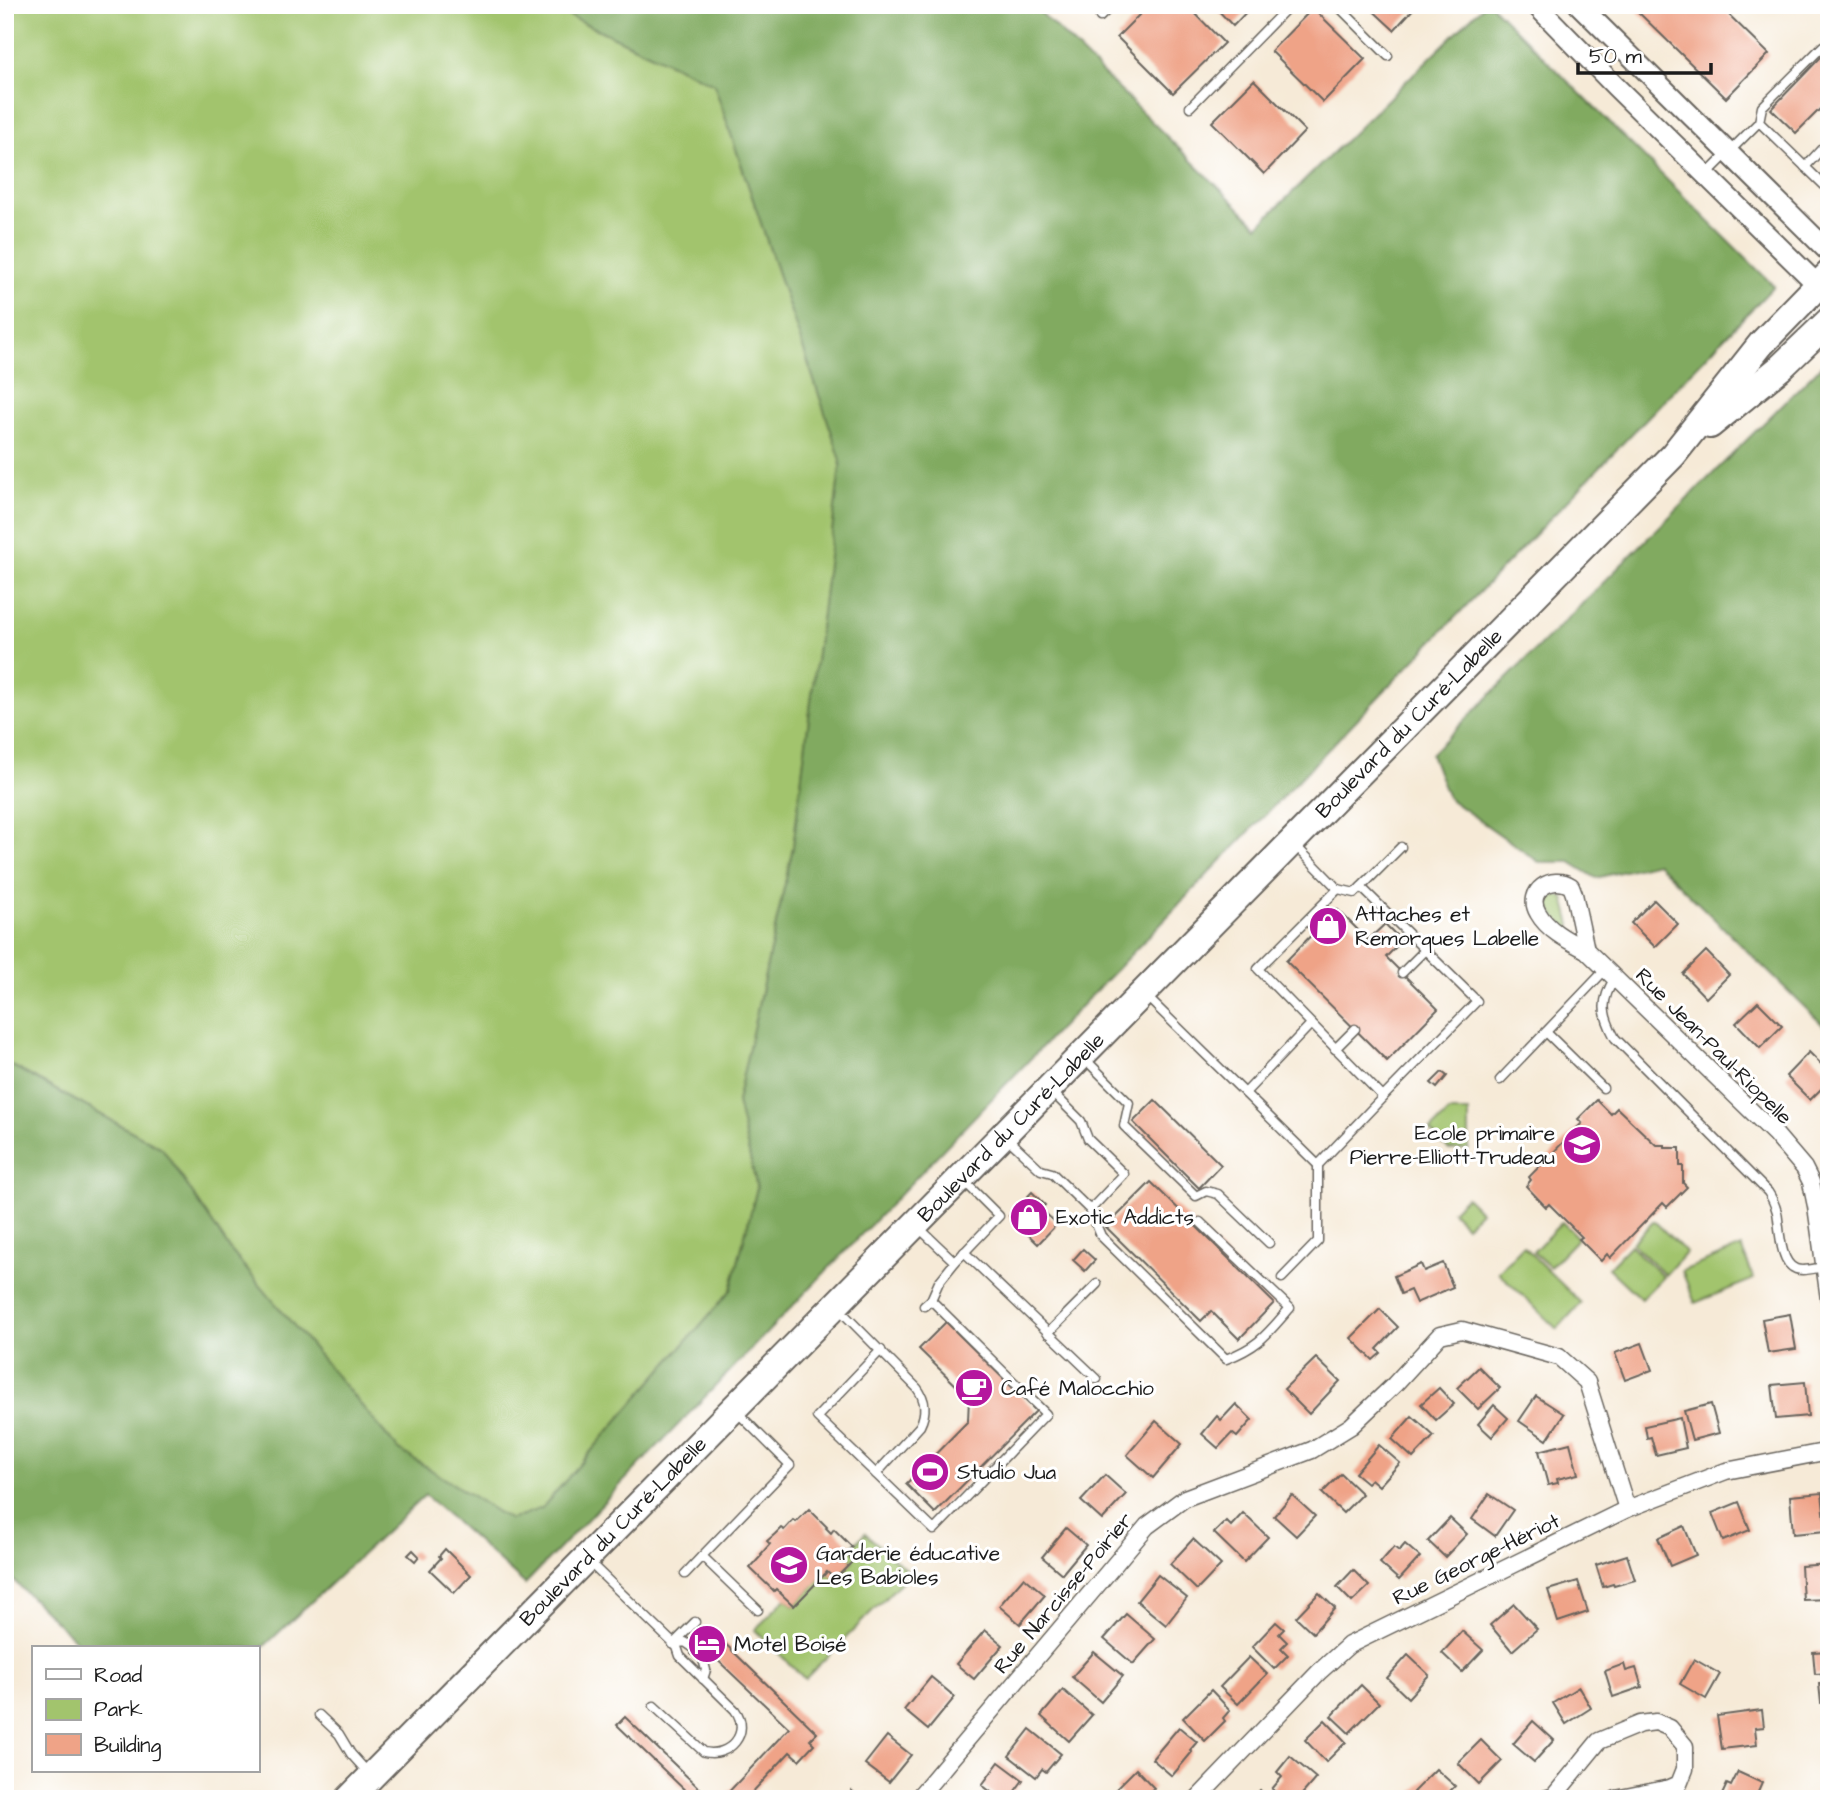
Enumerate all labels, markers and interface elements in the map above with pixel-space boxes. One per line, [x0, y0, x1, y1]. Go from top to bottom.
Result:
scale bar [1578, 32, 1712, 76]
text: 50 m [1589, 42, 1643, 71]
street label: Boulevard du Curé-Labelle [1309, 622, 1509, 825]
place label: Attaches et Remorques Labelle [1355, 900, 1539, 953]
shop icon: Attaches et Remorques Labelle [1307, 905, 1349, 947]
street label: Rue Jean-Paul-Riopelle [1628, 961, 1799, 1132]
street label: Boulevard du Curé-Labelle [911, 1026, 1111, 1229]
place label: Ecole primaire Pierre-Elliott-Trudeau [1350, 1119, 1555, 1172]
school or university icon: Ecole primaire Pierre-Elliott-Trudeau [1561, 1124, 1603, 1166]
shop icon: Exotic Addicts [1008, 1196, 1050, 1238]
place label: Exotic Addicts [1056, 1203, 1194, 1232]
cafe icon: Café Malocchio [953, 1367, 995, 1409]
place label: Café Malocchio [1001, 1374, 1154, 1403]
street label: Boulevard du Curé-Labelle [513, 1430, 713, 1633]
sports icon: Studio Jua [909, 1451, 951, 1493]
place label: Studio Jua [957, 1458, 1057, 1487]
street label: Rue Narcisse-Poirier [987, 1506, 1140, 1680]
street label: Rue George-Hériot [1388, 1506, 1566, 1614]
place label: Garderie éducative Les Babioles [816, 1539, 1000, 1592]
school or university icon: Garderie éducative Les Babioles [768, 1544, 810, 1586]
hotel icon: Motel Boisé [686, 1623, 728, 1665]
place label: Motel Boisé [734, 1630, 847, 1659]
legend [32, 1646, 259, 1772]
text: Road [94, 1661, 142, 1690]
text: Park [94, 1695, 143, 1724]
text: Building [94, 1731, 162, 1762]

